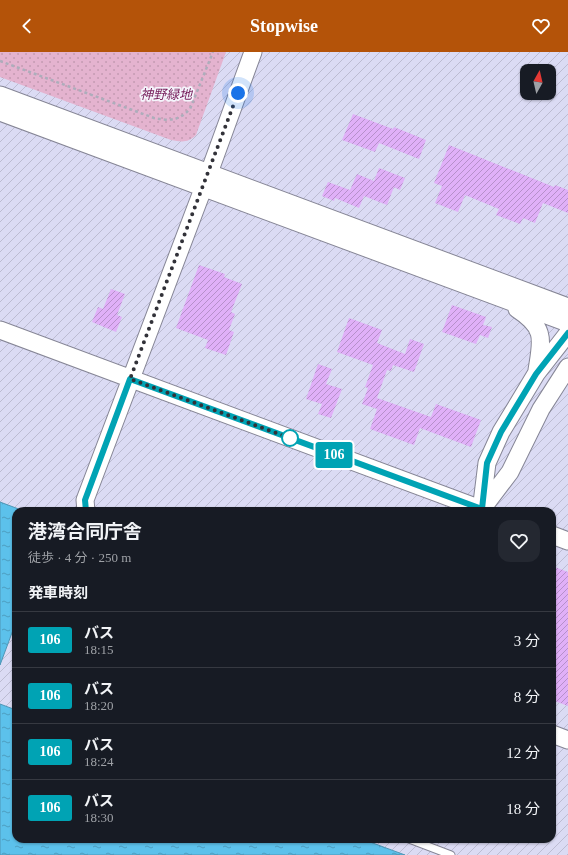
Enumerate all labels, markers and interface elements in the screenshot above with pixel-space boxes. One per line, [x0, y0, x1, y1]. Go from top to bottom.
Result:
icon: back [16, 15, 38, 37]
icon: heart [530, 15, 552, 37]
text: Stopwise [250, 16, 318, 36]
north arrow [520, 64, 556, 100]
map controls [520, 64, 556, 100]
your location [228, 83, 248, 103]
park label: 神野緑地 [140, 87, 194, 102]
unlabelled marker [281, 429, 299, 447]
line badge: 106 [311, 442, 357, 468]
text: 106 [324, 447, 345, 462]
button: heart [498, 520, 540, 562]
text: 港湾合同庁舎 [28, 521, 142, 542]
text: 徒歩 · 4 分 · 250 m [28, 550, 131, 565]
text: 発車時刻 [28, 585, 88, 601]
text: バス [84, 625, 114, 641]
text: 106 [40, 632, 61, 647]
text: 3 分 [514, 633, 540, 649]
text: 18:15 [84, 642, 114, 657]
text: バス [84, 681, 114, 697]
text: 106 [40, 688, 61, 703]
text: 8 分 [514, 689, 540, 705]
text: 18:20 [84, 698, 114, 713]
text: バス [84, 737, 114, 753]
text: 106 [40, 744, 61, 759]
text: 12 分 [506, 745, 540, 761]
text: 18:24 [84, 754, 114, 769]
text: バス [84, 793, 114, 809]
text: 106 [40, 800, 61, 815]
text: 18 分 [506, 801, 540, 817]
text: 18:30 [84, 810, 114, 825]

